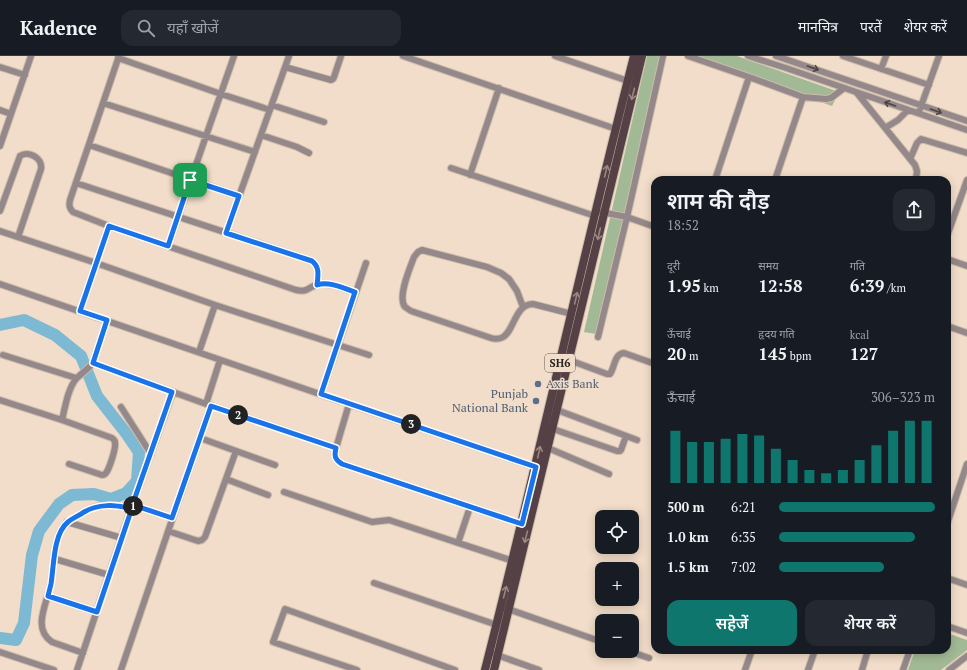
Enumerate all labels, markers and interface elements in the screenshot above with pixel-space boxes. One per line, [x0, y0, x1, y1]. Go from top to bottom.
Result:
search box [121, 10, 401, 46]
text: Kadence [20, 15, 97, 40]
icon: search [135, 17, 157, 39]
text: यहाँ खोजें [167, 17, 219, 37]
text: मानचित्र [798, 17, 838, 36]
text: परतें [860, 17, 882, 36]
text: शेयर करें [904, 17, 947, 36]
one-way arrow [807, 65, 819, 73]
one-way arrow [628, 87, 636, 100]
one-way arrow [884, 100, 897, 107]
one-way arrow [930, 107, 942, 115]
pin [173, 163, 207, 197]
one-way arrow [602, 165, 610, 178]
icon: arrive [179, 169, 201, 191]
text: शाम की दौड़ [667, 186, 769, 215]
button: share [893, 189, 935, 231]
text: 18:52 [667, 216, 699, 234]
one-way arrow [594, 227, 602, 240]
text: दूरी [667, 259, 680, 273]
text: समय [758, 259, 779, 273]
text: गति [850, 259, 865, 273]
text: 1.95 [667, 274, 701, 297]
text: 12:58 [758, 274, 803, 297]
text: 6:39 [850, 274, 884, 297]
text: km [701, 281, 719, 295]
text: /km [884, 281, 906, 295]
one-way arrow [572, 292, 580, 305]
text: ऊँचाई [667, 327, 691, 341]
text: हृदय गति [758, 327, 795, 341]
text: kcal [850, 328, 869, 342]
text: 20 [667, 342, 686, 365]
text: 145 [758, 342, 787, 365]
text: 127 [850, 342, 878, 365]
text: m [686, 349, 698, 363]
text: bpm [787, 349, 812, 363]
road number: SH6 [545, 354, 575, 372]
place label: Axis Bank [546, 376, 600, 391]
marker: Axis Bank [533, 379, 543, 389]
place label: Punjab National Bank [452, 386, 529, 415]
text: ऊँचाई [667, 388, 695, 406]
text: 306–323 m [871, 388, 935, 406]
marker: Punjab National Bank [531, 396, 541, 406]
pin: 2 [228, 405, 248, 425]
text: 2 [235, 408, 241, 422]
pin: 3 [401, 414, 421, 434]
text: 3 [408, 417, 414, 431]
one-way arrow [536, 445, 543, 458]
pin: 1 [123, 496, 143, 516]
text: 500 m [667, 498, 705, 516]
text: 6:21 [731, 498, 756, 516]
text: 1 [130, 499, 136, 513]
map controls [595, 510, 639, 658]
button: locate [595, 510, 639, 554]
text: 1.0 km [667, 528, 709, 546]
text: 6:35 [731, 528, 756, 546]
one-way arrow [522, 530, 529, 543]
text: 1.5 km [667, 558, 709, 576]
text: 7:02 [731, 558, 756, 576]
button: + [595, 562, 639, 606]
one-way arrow [502, 585, 509, 598]
button: सहेजें [667, 600, 797, 646]
button: शेयर करें [805, 600, 935, 646]
button: − [595, 614, 639, 658]

